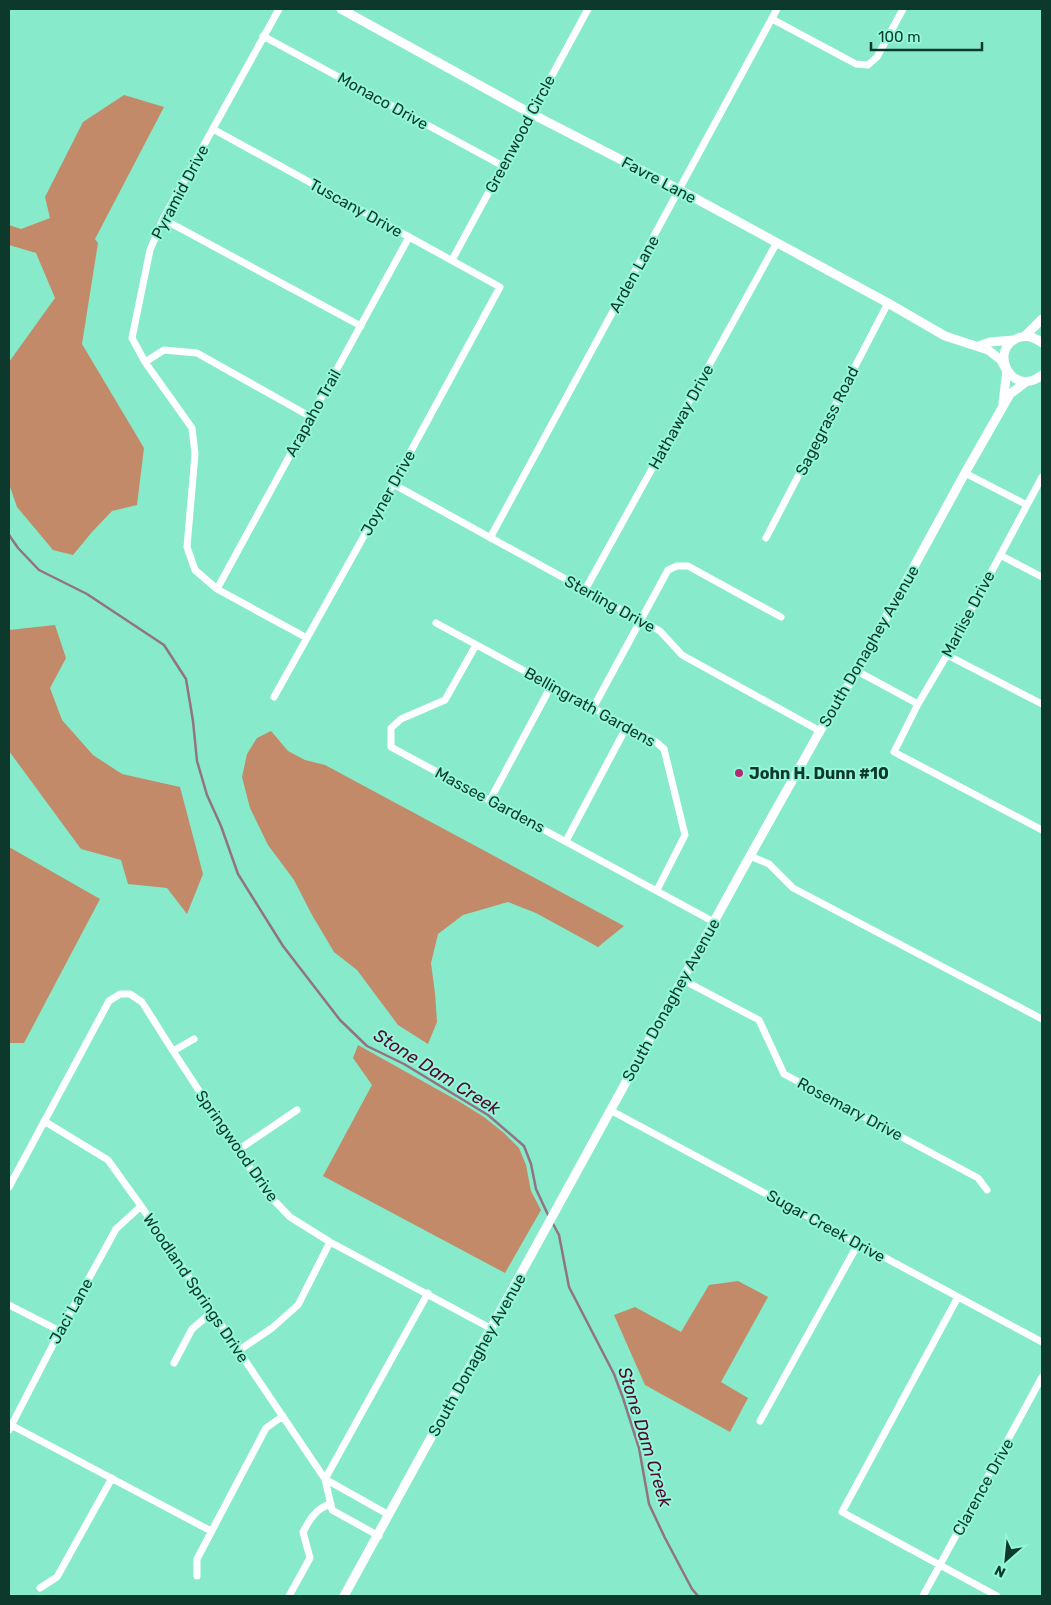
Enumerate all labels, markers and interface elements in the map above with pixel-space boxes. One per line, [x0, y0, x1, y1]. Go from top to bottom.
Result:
scale bar [871, 20, 982, 52]
text: 100 m [878, 28, 920, 46]
street label: Monaco Drive [334, 68, 432, 134]
street label: Greenwood Circle [481, 72, 559, 196]
street label: Pyramid Drive [147, 142, 213, 242]
street label: Favre Lane [618, 152, 700, 208]
street label: Tuscany Drive [306, 175, 406, 241]
street label: Arden Lane [605, 232, 663, 316]
street label: Hathaway Drive [644, 361, 718, 473]
street label: Sagegrass Road [791, 363, 863, 479]
street label: Arapaho Trail [281, 366, 345, 460]
street label: Joyner Drive [357, 447, 419, 539]
street label: South Donaghey Avenue [815, 562, 923, 730]
street label: Marlise Drive [937, 568, 999, 660]
street label: Sterling Drive [561, 571, 659, 637]
street label: Bellingrath Gardens [521, 663, 659, 751]
street label: Massee Gardens [432, 763, 548, 837]
place label: John H. Dunn #10 [749, 764, 889, 783]
marker: John H. Dunn #10 [733, 767, 745, 779]
street label: South Donaghey Avenue [618, 915, 724, 1085]
water label: Stone Dam Creek [370, 1024, 505, 1120]
street label: Rosemary Drive [794, 1073, 906, 1145]
street label: Springwood Drive [191, 1087, 283, 1205]
street label: Sugar Creek Drive [763, 1186, 889, 1266]
street label: Woodland Springs Drive [139, 1210, 253, 1366]
street label: South Donaghey Avenue [424, 1270, 530, 1440]
street label: Jaci Lane [45, 1275, 97, 1347]
water label: Stone Dam Creek [613, 1364, 677, 1510]
street label: Clarence Drive [948, 1435, 1018, 1539]
north arrow [981, 1535, 1031, 1585]
text: N [992, 1561, 1009, 1581]

